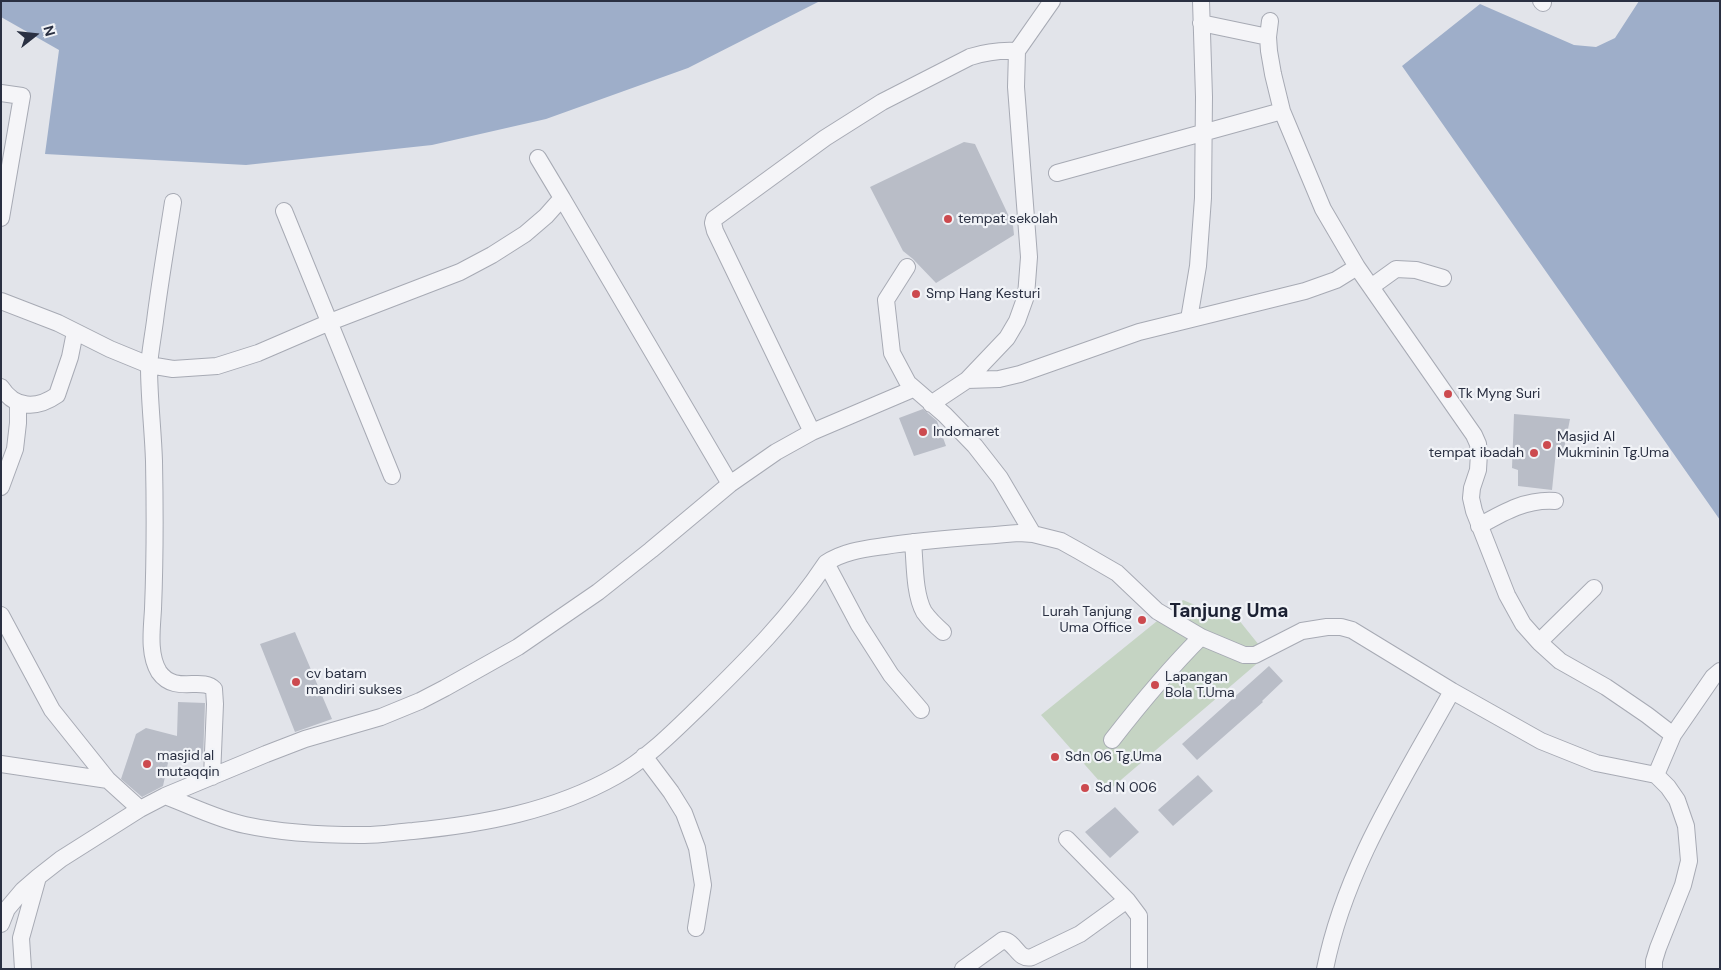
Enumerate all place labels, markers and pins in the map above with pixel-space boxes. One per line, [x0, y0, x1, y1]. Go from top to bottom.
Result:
place label: tempat sekolah [958, 211, 1058, 227]
marker: tempat sekolah [942, 213, 954, 225]
place label: Smp Hang Kesturi [926, 286, 1040, 302]
marker: Smp Hang Kesturi [910, 288, 922, 300]
place label: Tk Myng Suri [1458, 386, 1540, 402]
marker: Tk Myng Suri [1442, 388, 1454, 400]
place label: Indomaret [933, 424, 1000, 440]
marker: Indomaret [917, 426, 929, 438]
place label: Masjid Al Mukminin Tg.Uma [1557, 429, 1669, 462]
marker: Masjid Al Mukminin Tg.Uma [1541, 439, 1553, 451]
place label: tempat ibadah [1429, 445, 1524, 461]
marker: tempat ibadah [1528, 447, 1540, 459]
place label: Lurah Tanjung Uma Office [1042, 604, 1132, 636]
marker: Lurah Tanjung Uma Office [1136, 614, 1148, 626]
place label: cv batam mandiri sukses [306, 666, 402, 699]
place label: Lapangan Bola T.Uma [1165, 669, 1235, 702]
marker: cv batam mandiri sukses [290, 676, 302, 688]
marker: Lapangan Bola T.Uma [1149, 679, 1161, 691]
place label: masjid al mutaqqin [157, 748, 220, 780]
place label: Sdn 06 Tg.Uma [1065, 749, 1162, 765]
marker: Sdn 06 Tg.Uma [1049, 751, 1061, 763]
marker: masjid al mutaqqin [141, 758, 153, 770]
place label: Sd N 006 [1095, 780, 1157, 796]
marker: Sd N 006 [1079, 782, 1091, 794]

